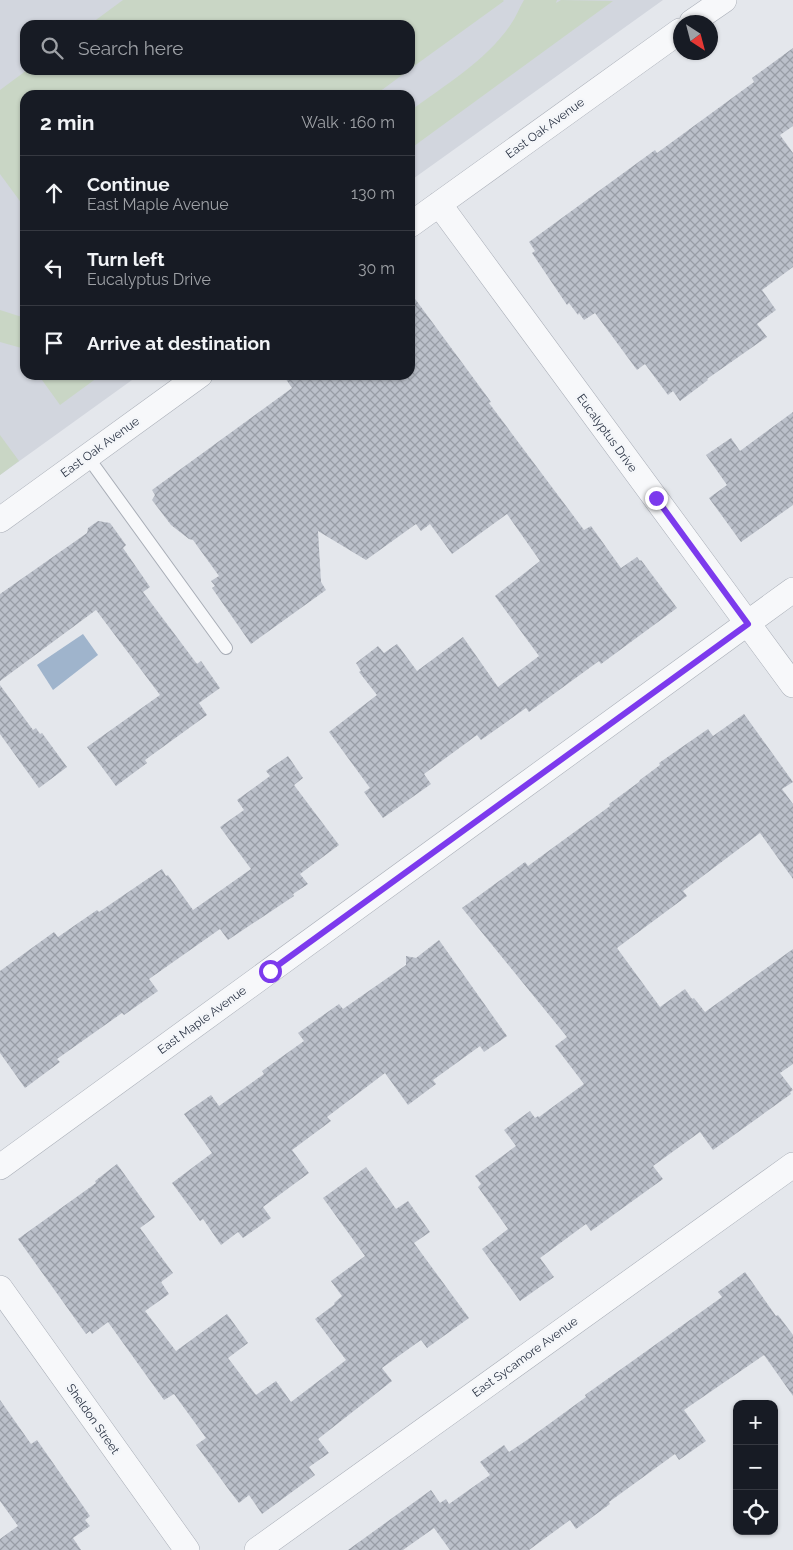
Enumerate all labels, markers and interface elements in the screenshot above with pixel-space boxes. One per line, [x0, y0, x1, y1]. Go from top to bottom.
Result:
north arrow [673, 15, 718, 60]
search box [20, 20, 415, 75]
icon: search [38, 34, 66, 62]
text: Search here [78, 37, 184, 59]
street label: East Oak Avenue [503, 95, 587, 161]
text: 2 min [40, 110, 94, 135]
text: Walk · 160 m [301, 113, 395, 132]
text: Continue [87, 173, 170, 195]
icon: ahead [40, 179, 68, 207]
text: 130 m [351, 184, 395, 203]
text: East Maple Avenue [87, 195, 229, 214]
text: Turn left [87, 248, 164, 270]
icon: left [40, 254, 68, 282]
text: 30 m [358, 259, 395, 278]
text: Eucalyptus Drive [87, 270, 211, 289]
icon: arrive [40, 329, 68, 357]
text: Arrive at destination [87, 332, 271, 354]
street label: Eucalyptus Drive [574, 391, 640, 475]
street label: East Oak Avenue [58, 414, 142, 480]
route end [645, 487, 668, 510]
route start [259, 960, 282, 983]
street label: East Maple Avenue [155, 983, 249, 1057]
street label: East Sycamore Avenue [469, 1314, 581, 1400]
street label: Sheldon Street [64, 1381, 122, 1457]
map controls [733, 1400, 778, 1535]
button: + [733, 1400, 778, 1445]
button: − [733, 1445, 778, 1490]
button: locate [733, 1490, 778, 1535]

